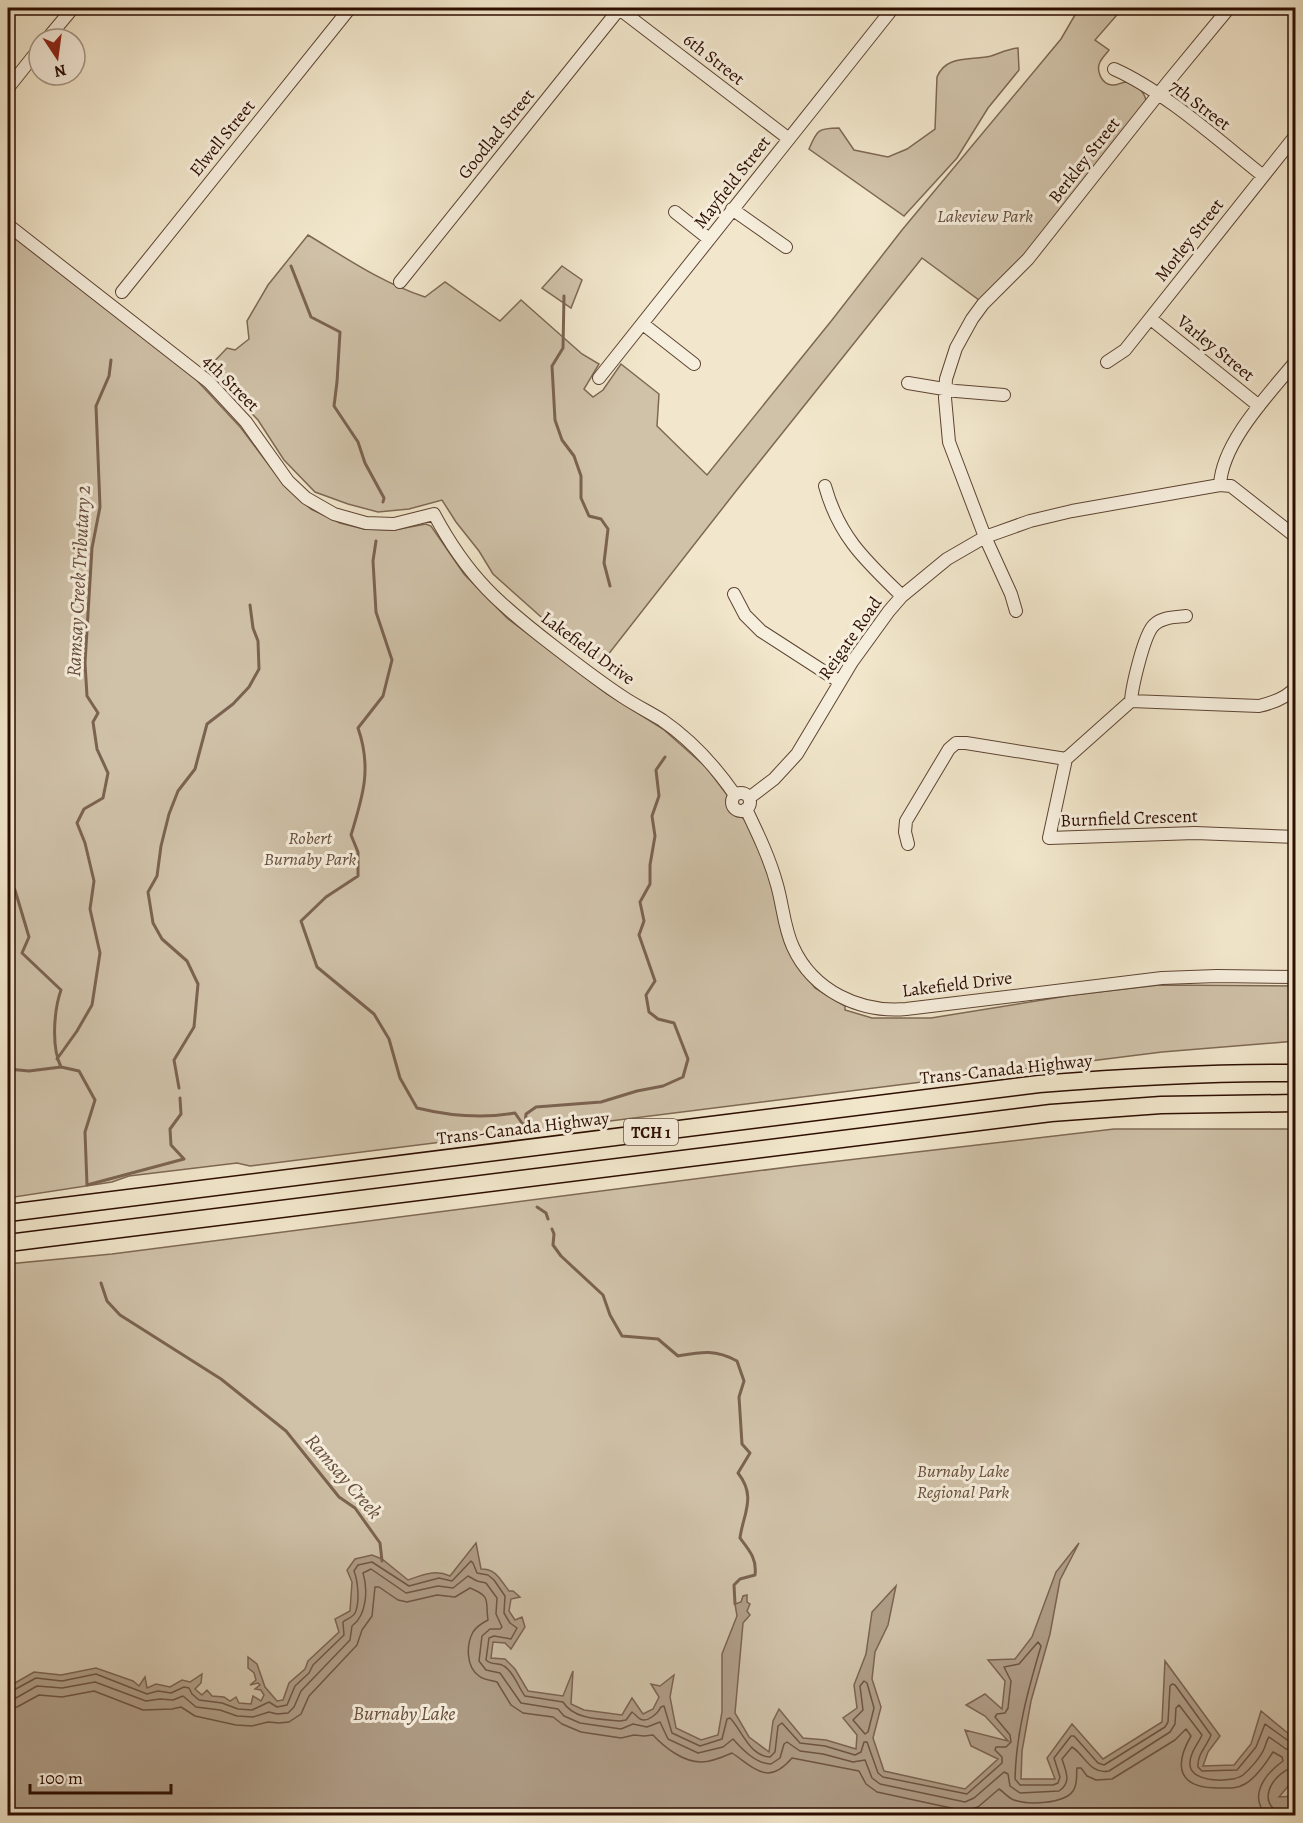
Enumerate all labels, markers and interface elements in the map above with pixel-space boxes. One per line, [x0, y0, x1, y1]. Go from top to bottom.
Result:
north arrow [27, 27, 87, 87]
street label: 6th Street [678, 27, 750, 91]
text: N [52, 59, 68, 83]
street label: 7th Street [1164, 74, 1236, 136]
street label: Goodlad Street [452, 84, 540, 184]
street label: Elwell Street [184, 95, 260, 181]
street label: Berkley Street [1043, 112, 1125, 208]
street label: Mayfield Street [688, 131, 776, 233]
street label: Morley Street [1149, 194, 1229, 286]
park label: Lakeview Park [937, 204, 1033, 228]
street label: Varley Street [1171, 309, 1260, 387]
street label: 4th Street [197, 349, 265, 417]
water label: Ramsay Creek Tributary 2 [60, 484, 97, 678]
street label: Reigate Road [813, 592, 887, 684]
street label: Lakefield Drive [536, 606, 640, 690]
street label: Burnfield Crescent [1060, 804, 1198, 832]
park label: Robert Burnaby Park [264, 826, 356, 871]
street label: Lakefield Drive [901, 965, 1013, 1003]
street label: Trans-Canada Highway [919, 1048, 1094, 1090]
street label: Trans-Canada Highway [436, 1105, 611, 1150]
road number: TCH 1 [624, 1119, 678, 1145]
water label: Ramsay Creek [299, 1428, 388, 1525]
park label: Burnaby Lake Regional Park [917, 1459, 1010, 1504]
water label: Burnaby Lake [353, 1700, 455, 1727]
scale bar [30, 1757, 171, 1795]
text: 100 m [39, 1766, 83, 1790]

